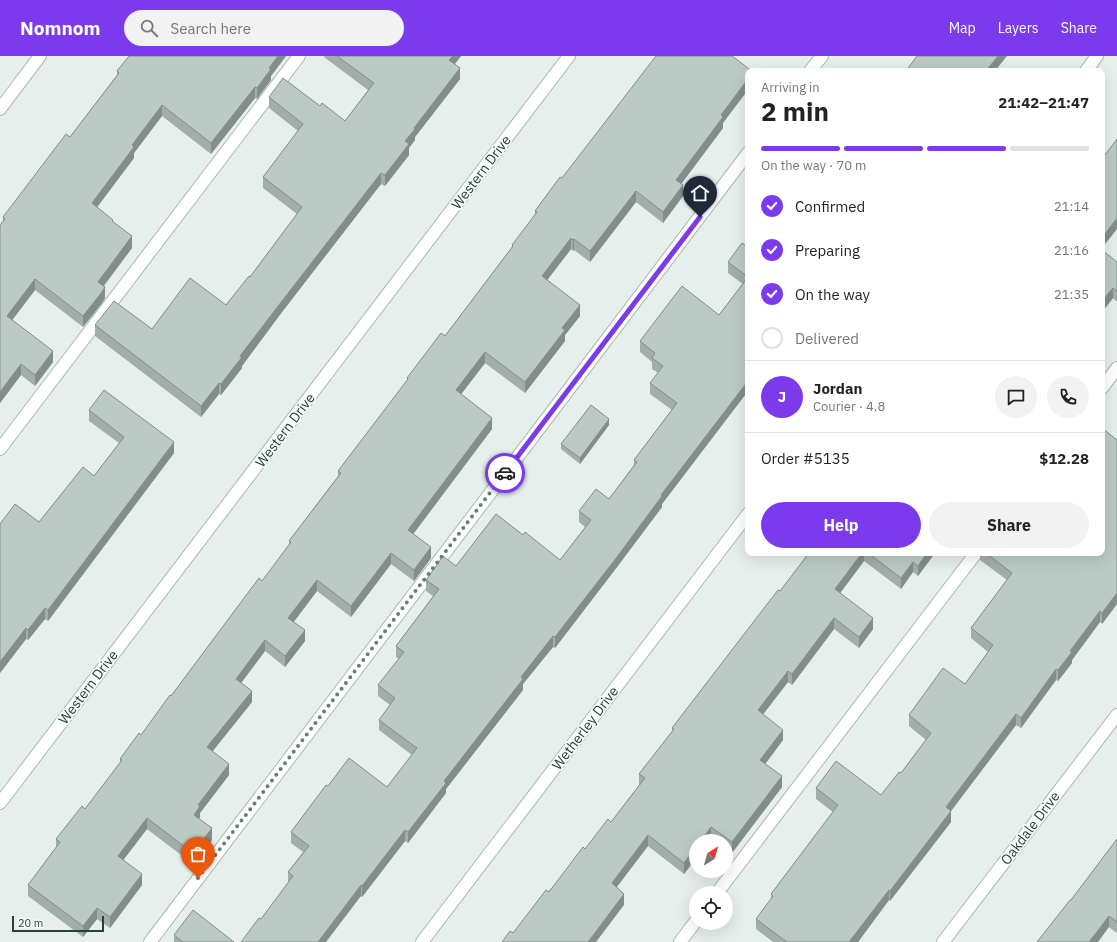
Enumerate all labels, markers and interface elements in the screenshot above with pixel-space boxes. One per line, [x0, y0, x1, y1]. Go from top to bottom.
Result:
search box [124, 10, 404, 46]
text: Nomnom [20, 16, 100, 40]
icon: search [138, 17, 160, 39]
text: Search here [170, 19, 251, 38]
text: Map [949, 19, 976, 37]
text: Layers [998, 19, 1039, 37]
text: Share [1061, 19, 1097, 37]
text: Arriving in [761, 79, 820, 96]
text: 21:42–21:47 [998, 93, 1089, 112]
text: 2 min [761, 94, 829, 128]
street label: Western Drive [447, 131, 515, 213]
text: On the way · 70 m [761, 157, 866, 174]
pin [683, 176, 717, 217]
icon: home [689, 182, 711, 204]
icon: check [761, 195, 783, 217]
text: Confirmed [795, 197, 865, 216]
text: 21:14 [1054, 198, 1089, 215]
icon: check [761, 239, 783, 261]
text: Preparing [795, 241, 860, 260]
text: 21:16 [1054, 242, 1089, 259]
icon: check [761, 283, 783, 305]
text: On the way [795, 285, 870, 304]
text: 21:35 [1054, 286, 1089, 303]
text: Delivered [795, 329, 859, 348]
button: chat [995, 376, 1037, 418]
button: phone [1047, 376, 1089, 418]
text: Jordan [813, 379, 862, 398]
text: J [778, 387, 786, 406]
street label: Western Drive [251, 389, 319, 471]
text: Courier · 4.8 [813, 398, 885, 415]
text: Order #5135 [761, 449, 850, 468]
text: $12.28 [1039, 449, 1089, 468]
courier [485, 453, 525, 493]
icon: car [494, 462, 516, 484]
button: Help [761, 502, 921, 548]
button: Share [929, 502, 1089, 548]
street label: Western Drive [54, 646, 122, 728]
street label: Wetherley Drive [548, 682, 622, 773]
street label: Oakdale Drive [996, 787, 1064, 868]
north arrow [689, 834, 733, 878]
map controls [689, 834, 733, 930]
pin [181, 837, 215, 878]
icon: bag [187, 843, 209, 865]
button: locate [689, 886, 733, 930]
scale bar [12, 914, 104, 933]
text: 20 m [18, 916, 43, 930]

